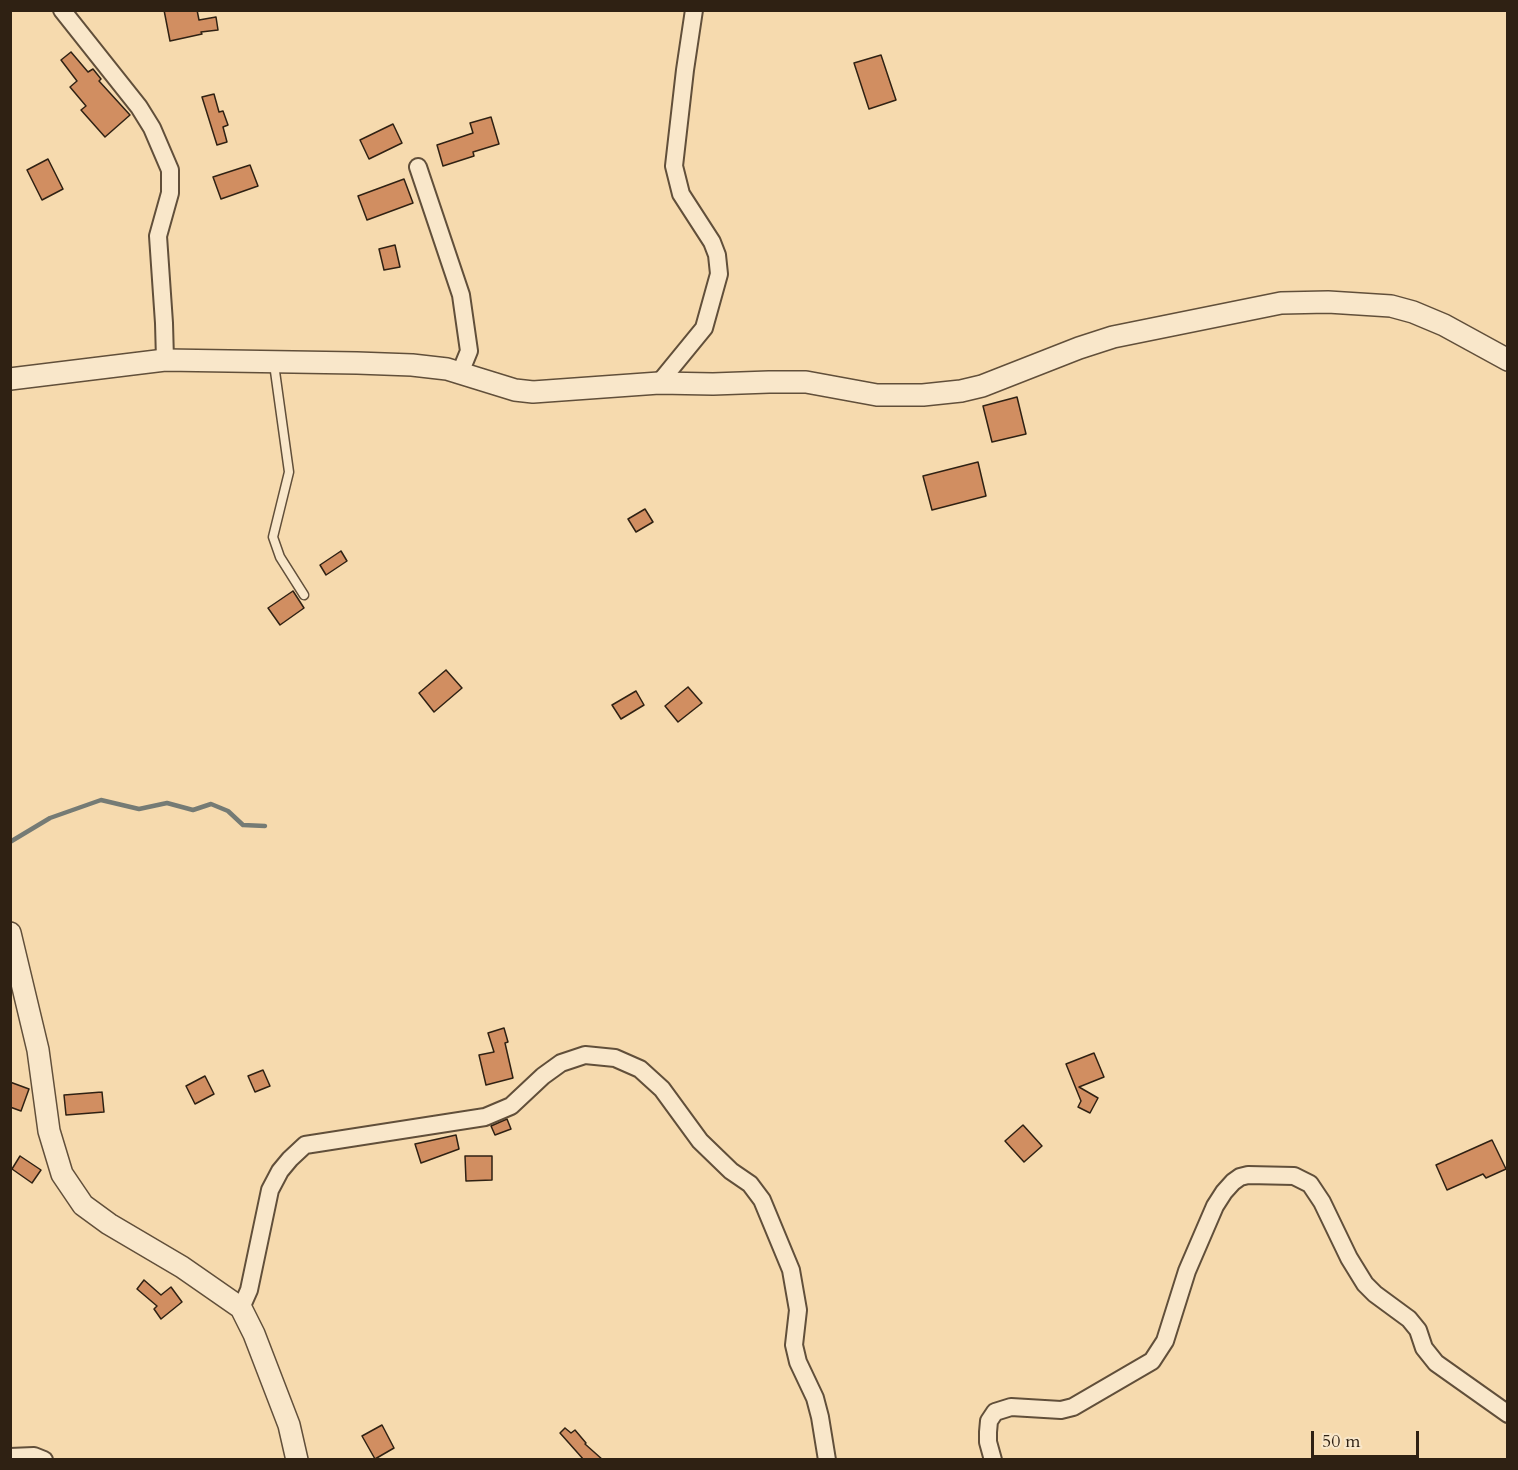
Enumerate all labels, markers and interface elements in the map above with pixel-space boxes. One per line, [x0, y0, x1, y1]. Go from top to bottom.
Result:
scale bar [1314, 1419, 1422, 1457]
text: 50 m [1322, 1429, 1361, 1454]

